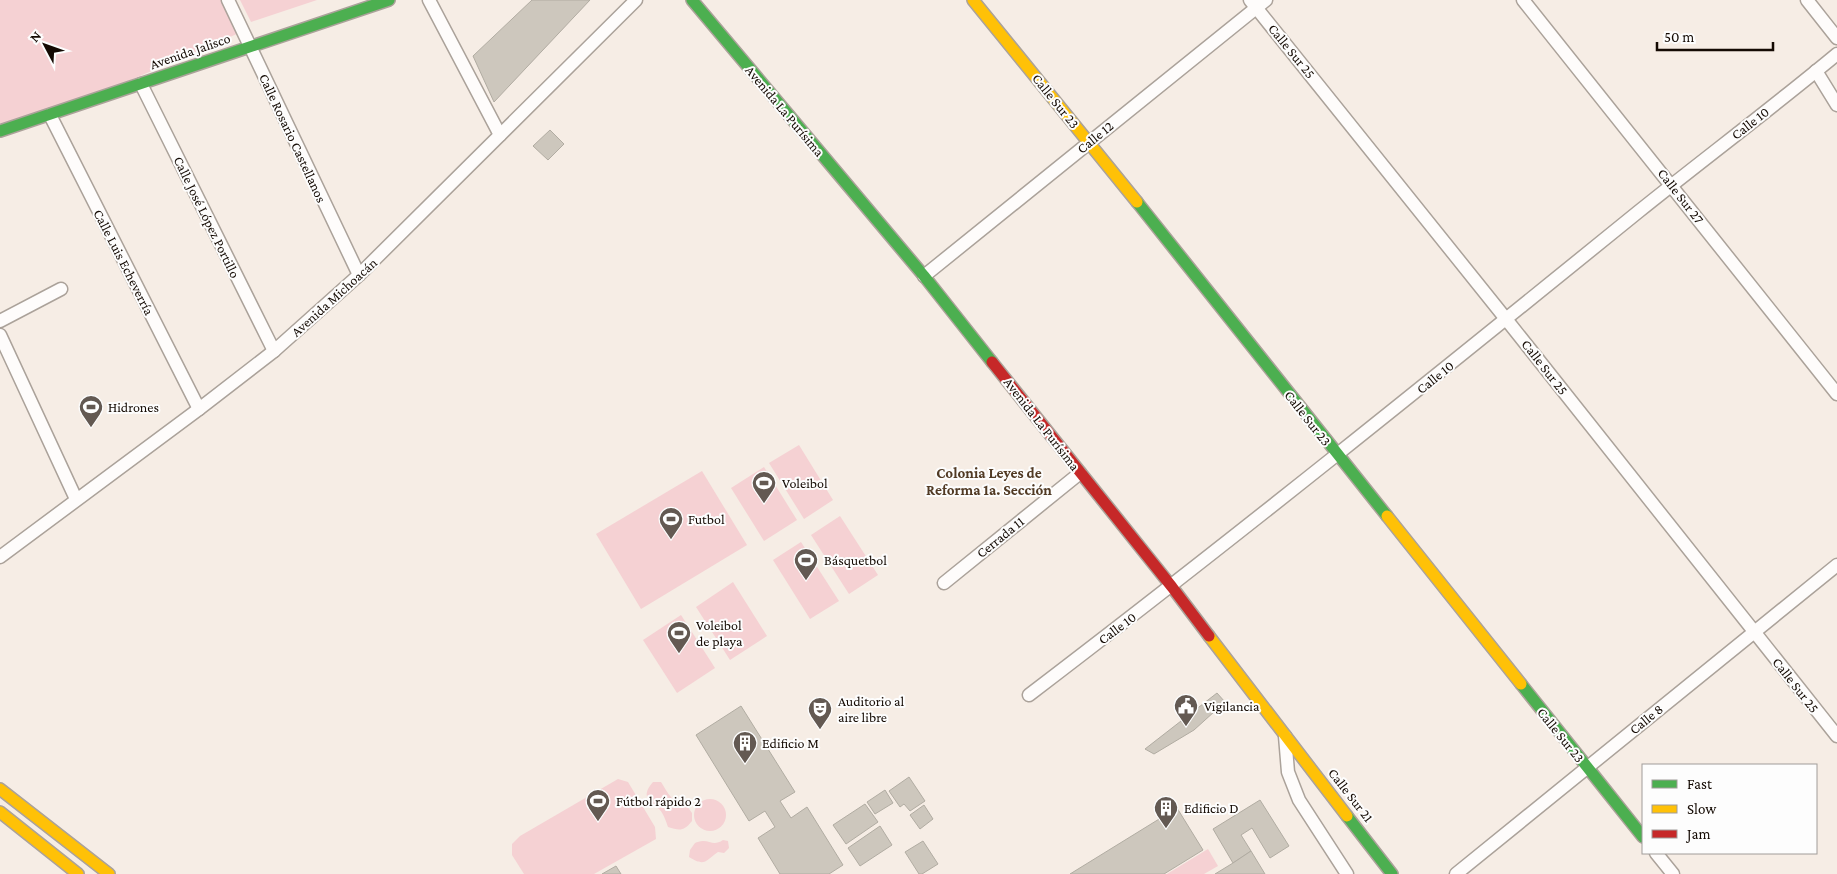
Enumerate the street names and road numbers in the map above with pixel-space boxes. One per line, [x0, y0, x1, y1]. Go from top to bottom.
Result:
street label: Calle Sur 25 [1265, 20, 1319, 82]
street label: Avenida Jalisco [148, 30, 232, 72]
street label: Avenida La Purísima [742, 62, 828, 160]
street label: Calle Sur 23 [1029, 70, 1083, 132]
street label: Calle Rosario Castellanos [256, 71, 330, 205]
street label: Calle 10 [1728, 103, 1772, 143]
street label: Calle 12 [1074, 117, 1117, 156]
street label: Calle José López Portillo [171, 154, 243, 281]
street label: Calle Sur 27 [1655, 165, 1708, 227]
street label: Calle Luis Echeverría [90, 206, 158, 318]
street label: Avenida Michoacán [288, 254, 380, 340]
street label: Calle Sur 25 [1518, 336, 1572, 398]
street label: Calle 10 [1413, 357, 1457, 397]
street label: Avenida La Purísima [1001, 374, 1084, 474]
street label: Calle Sur 23 [1281, 387, 1335, 449]
street label: Cerrada 11 [973, 513, 1027, 561]
street label: Calle 10 [1095, 609, 1139, 647]
street label: Calle Sur 25 [1769, 654, 1823, 716]
street label: Calle 8 [1626, 701, 1666, 737]
street label: Calle Sur 23 [1534, 704, 1588, 766]
street label: Calle Sur 21 [1325, 765, 1377, 825]

